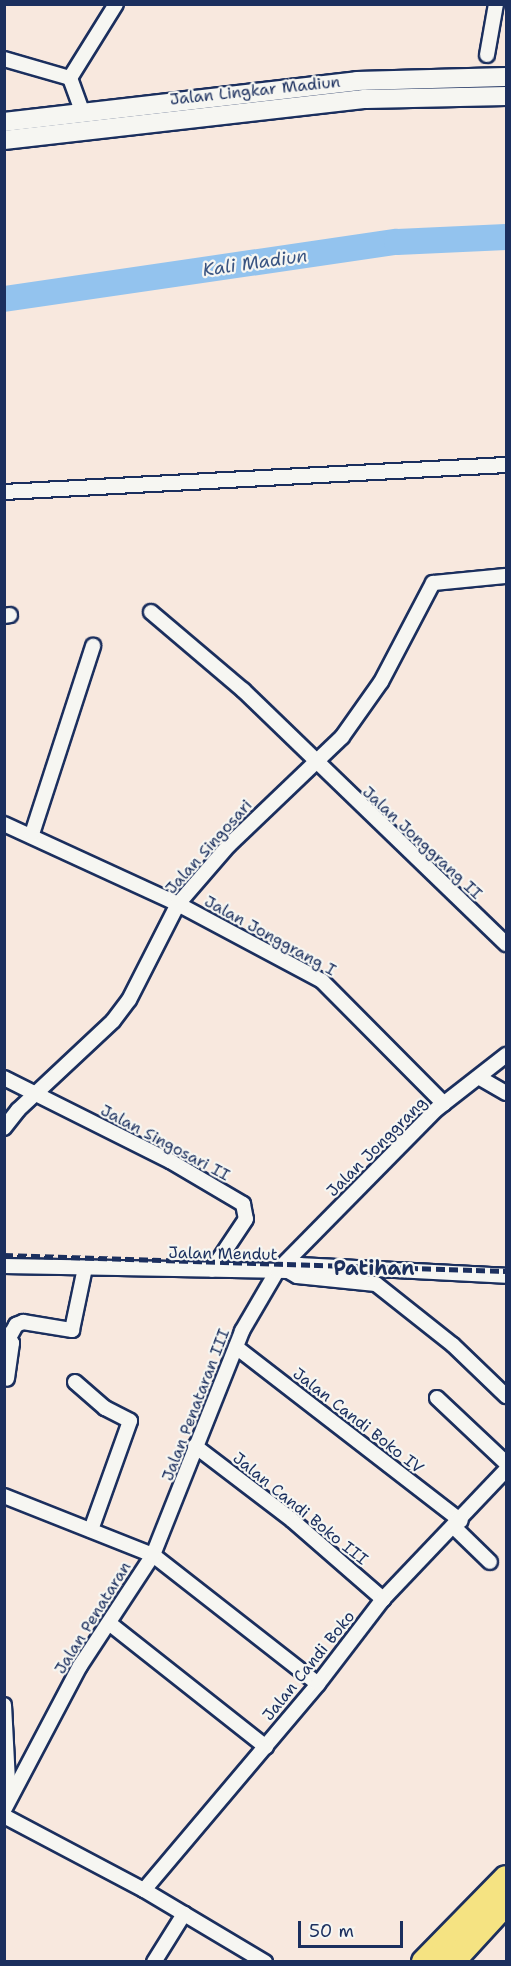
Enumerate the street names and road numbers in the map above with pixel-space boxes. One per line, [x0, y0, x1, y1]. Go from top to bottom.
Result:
street label: Jalan Lingkar Madiun [169, 72, 341, 110]
street label: Jalan Jonggrang II [358, 783, 486, 903]
street label: Jalan Singosari [162, 796, 256, 898]
street label: Jalan Jonggrang I [201, 892, 339, 980]
street label: Jalan Jonggrang [323, 1093, 431, 1201]
street label: Jalan Singosari II [97, 1101, 233, 1185]
street label: Jalan Mendut [168, 1243, 278, 1265]
street label: Jalan Penataran III [158, 1326, 234, 1484]
street label: Jalan Candi Boko IV [289, 1364, 427, 1478]
street label: Jalan Candi Boko III [229, 1449, 371, 1569]
street label: Jalan Penataran [51, 1558, 135, 1678]
street label: Jalan Candi Boko [259, 1607, 359, 1725]

